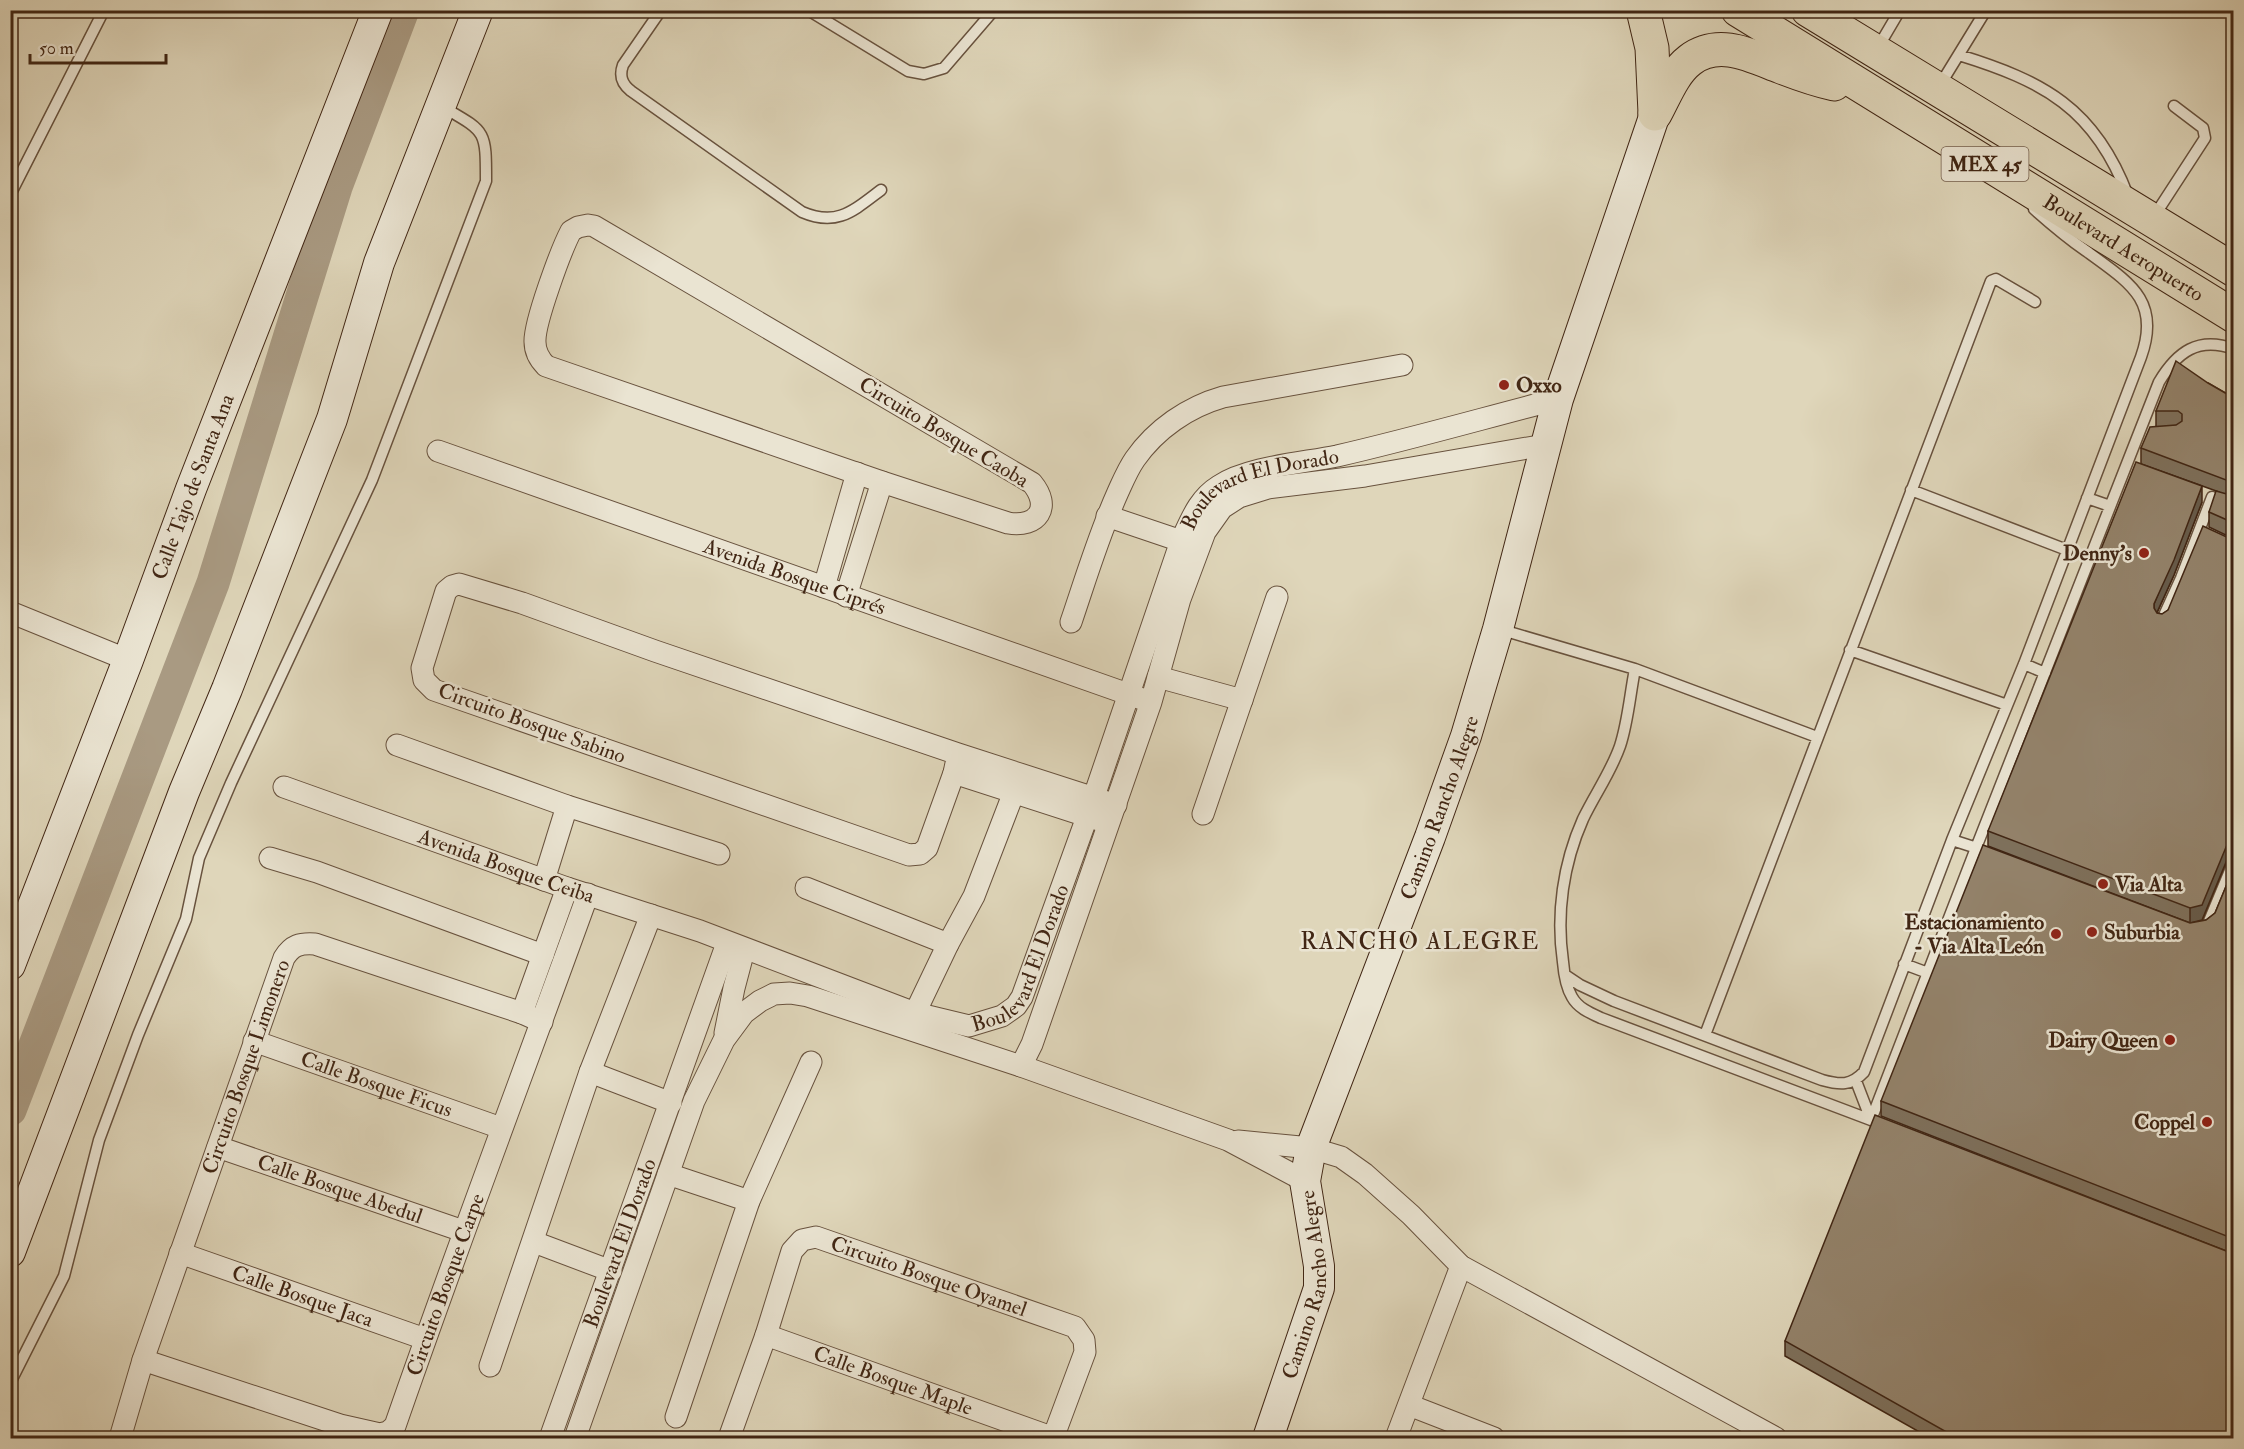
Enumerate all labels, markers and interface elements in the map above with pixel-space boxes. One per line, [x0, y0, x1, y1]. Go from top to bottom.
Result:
scale bar [30, 27, 166, 65]
text: 50 m [39, 37, 74, 60]
road number: MEX 45 [1942, 147, 2028, 181]
street label: Boulevard Aeropuerto [2038, 189, 2209, 308]
street label: Circuito Bosque Caoba [854, 371, 1034, 494]
place label: Oxxo [1516, 372, 1562, 399]
marker: Oxxo [1497, 378, 1511, 392]
street label: Calle Tajo de Santa Ana [146, 390, 241, 583]
street label: Boulevard El Dorado [1175, 443, 1341, 535]
street label: Avenida Bosque Ciprés [699, 532, 889, 622]
place label: Denny's [2063, 540, 2132, 567]
marker: Denny's [2137, 546, 2151, 560]
street label: Circuito Bosque Sabino [434, 677, 629, 770]
street label: Camino Rancho Alegre [1394, 712, 1485, 904]
street label: Avenida Bosque Ceiba [414, 823, 598, 910]
place label: Via Alta [2114, 871, 2184, 898]
marker: Via Alta [2096, 877, 2110, 891]
street label: Boulevard El Dorado [968, 881, 1075, 1039]
place label: Estacionamiento - Via Alta León [1905, 909, 2044, 960]
place label: Suburbia [2104, 919, 2181, 946]
marker: Suburbia [2085, 925, 2099, 939]
district label: RANCHO ALEGRE [1300, 926, 1540, 957]
marker: Estacionamiento - Via Alta León [2049, 927, 2063, 941]
street label: Circuito Bosque Limonero [196, 956, 296, 1178]
place label: Dairy Queen [2048, 1027, 2158, 1054]
marker: Dairy Queen [2163, 1033, 2177, 1047]
street label: Calle Bosque Ficus [297, 1046, 456, 1124]
place label: Coppel [2134, 1109, 2196, 1136]
marker: Coppel [2200, 1115, 2214, 1129]
street label: Calle Bosque Abedul [254, 1148, 427, 1230]
street label: Boulevard El Dorado [577, 1155, 663, 1332]
street label: Camino Rancho Alegre [1276, 1188, 1333, 1383]
street label: Circuito Bosque Carpe [401, 1190, 491, 1380]
street label: Circuito Bosque Oyamel [827, 1230, 1031, 1323]
street label: Calle Bosque Jaca [228, 1259, 377, 1334]
street label: Calle Bosque Maple [810, 1340, 977, 1422]

